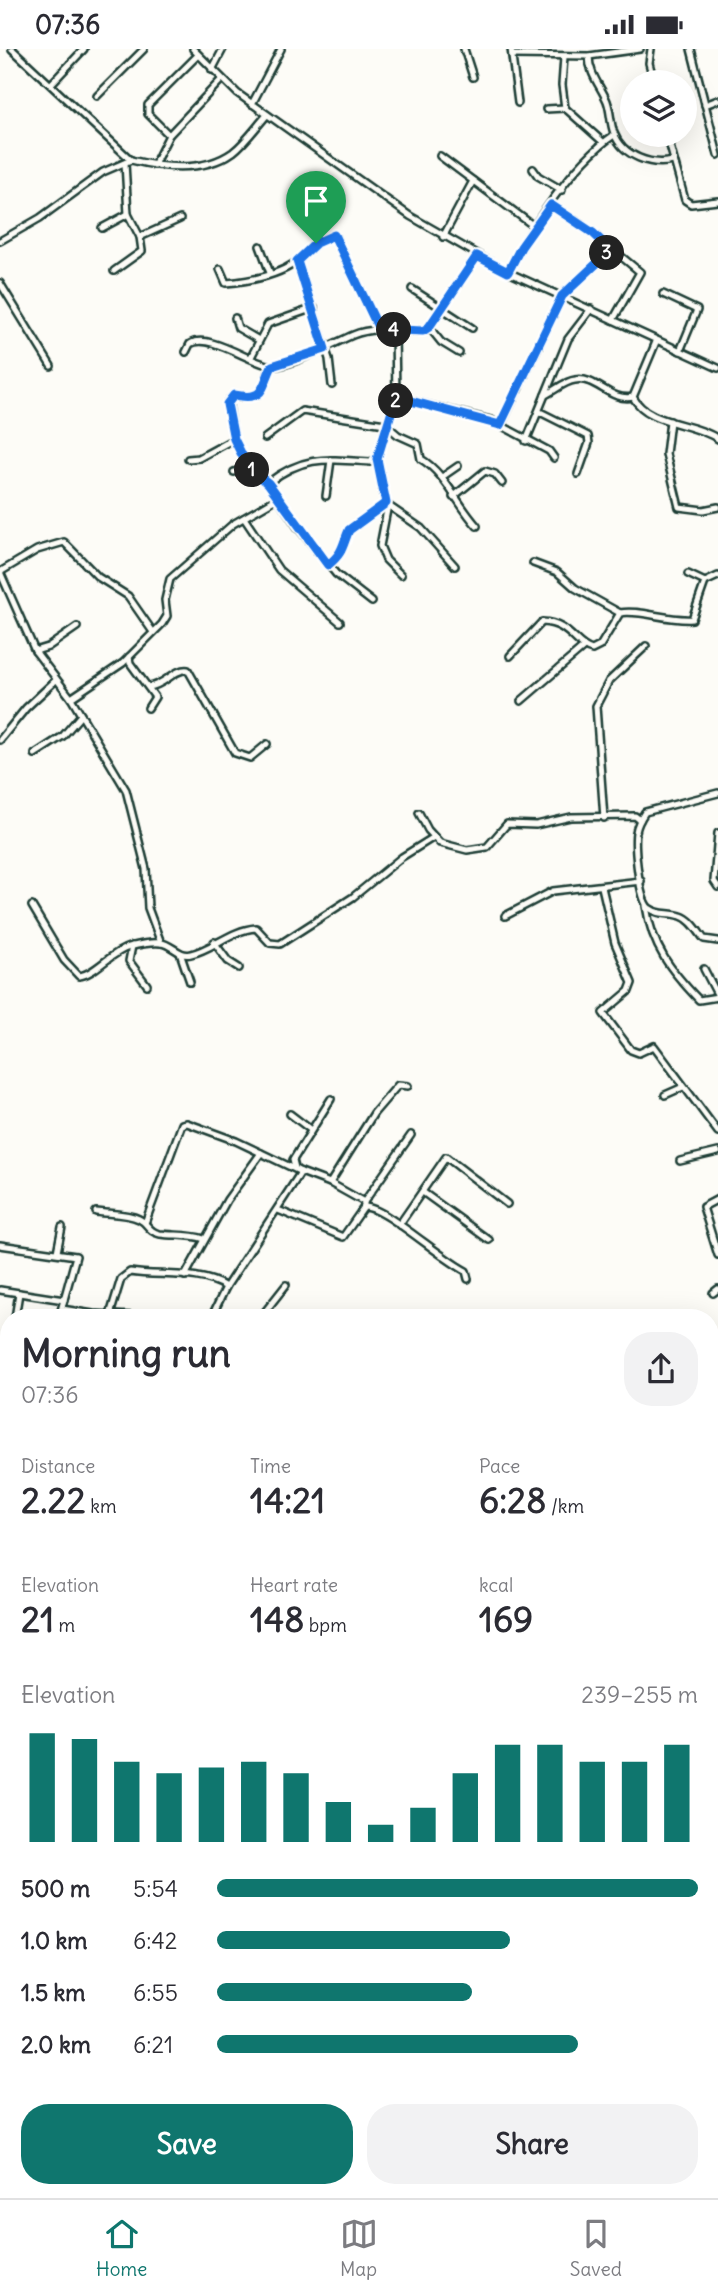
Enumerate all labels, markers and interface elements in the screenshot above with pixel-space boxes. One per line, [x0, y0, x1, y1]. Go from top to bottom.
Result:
text: 07:36 [35, 8, 100, 41]
map controls [620, 70, 697, 147]
button: layers [620, 70, 697, 147]
pin [286, 171, 346, 243]
icon: arrive [297, 182, 335, 220]
pin: 3 [590, 235, 624, 271]
text: 3 [601, 240, 612, 264]
pin: 4 [376, 313, 412, 347]
text: 4 [388, 317, 399, 341]
pin: 2 [378, 383, 414, 419]
text: 2 [390, 388, 401, 412]
pin: 1 [234, 453, 270, 487]
text: 1 [248, 457, 255, 481]
text: Morning run [21, 1330, 231, 1377]
button: share [624, 1332, 698, 1406]
text: 07:36 [21, 1380, 79, 1409]
text: Distance [21, 1454, 95, 1478]
text: Time [250, 1454, 291, 1478]
text: Pace [479, 1454, 520, 1478]
text: 2.22 [21, 1478, 86, 1522]
text: 14:21 [250, 1478, 325, 1522]
text: 6:28 [479, 1478, 546, 1522]
text: km [86, 1494, 117, 1518]
text: /km [546, 1494, 584, 1518]
text: Elevation [21, 1573, 99, 1597]
text: Heart rate [250, 1573, 338, 1597]
text: kcal [479, 1573, 513, 1597]
text: 21 [21, 1597, 54, 1641]
text: 148 [250, 1597, 304, 1641]
text: 169 [479, 1597, 533, 1641]
text: m [54, 1613, 75, 1637]
text: bpm [304, 1613, 347, 1637]
text: Elevation [21, 1680, 115, 1709]
text: 239–255 m [581, 1680, 698, 1709]
text: 500 m [21, 1874, 90, 1903]
text: 5:54 [133, 1874, 178, 1903]
text: 1.0 km [21, 1926, 87, 1955]
text: 6:42 [133, 1926, 177, 1955]
text: 1.5 km [21, 1978, 86, 2007]
text: 6:55 [133, 1978, 178, 2007]
text: 2.0 km [21, 2030, 91, 2059]
text: 6:21 [133, 2030, 173, 2059]
button: Save [21, 2104, 353, 2184]
button: Share [367, 2104, 698, 2184]
tab: Home [96, 2215, 147, 2281]
tab: Map [340, 2215, 378, 2281]
tab: Saved [570, 2215, 622, 2281]

